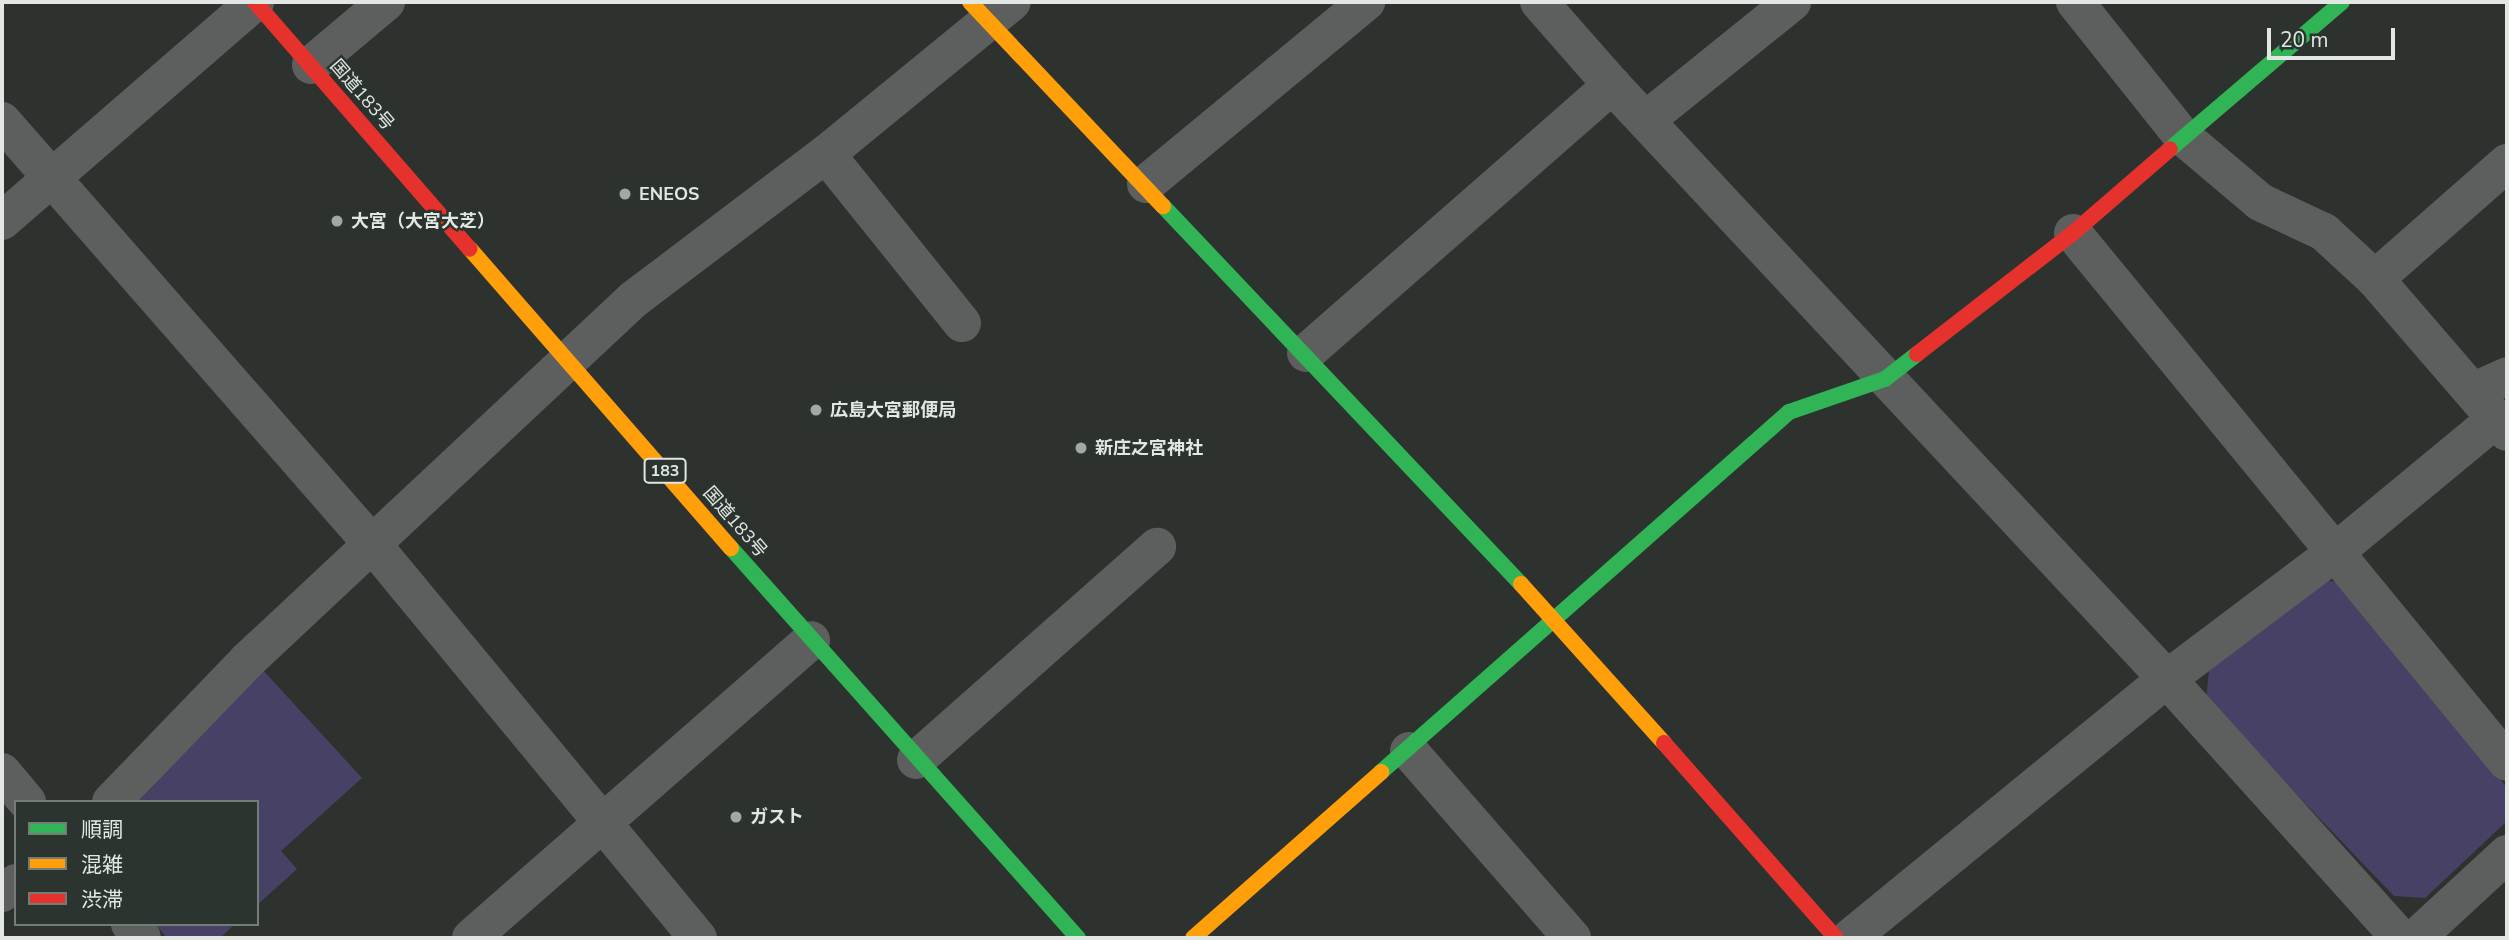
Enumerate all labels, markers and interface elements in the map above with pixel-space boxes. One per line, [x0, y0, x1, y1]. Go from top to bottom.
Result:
scale bar [2271, 14, 2399, 58]
text: 20 m [2280, 26, 2329, 54]
street label: 国道183号 [326, 55, 398, 135]
place label: ENEOS [639, 183, 699, 205]
marker: ENEOS [617, 186, 633, 202]
place label: 大宮（大宮大芝） [351, 210, 495, 232]
marker: 大宮（大宮大芝） [329, 213, 345, 229]
place label: 広島大宮郵便局 [830, 399, 956, 421]
marker: 広島大宮郵便局 [808, 402, 824, 418]
place label: 新庄之宮神社 [1095, 437, 1203, 459]
marker: 新庄之宮神社 [1073, 440, 1089, 456]
road number: 183 [642, 458, 688, 484]
street label: 国道183号 [699, 482, 771, 562]
legend [14, 800, 259, 926]
place label: ガスト [750, 806, 804, 828]
marker: ガスト [728, 809, 744, 825]
text: 順調 [81, 816, 123, 844]
text: 混雑 [81, 851, 123, 879]
text: 渋滞 [81, 886, 123, 914]

